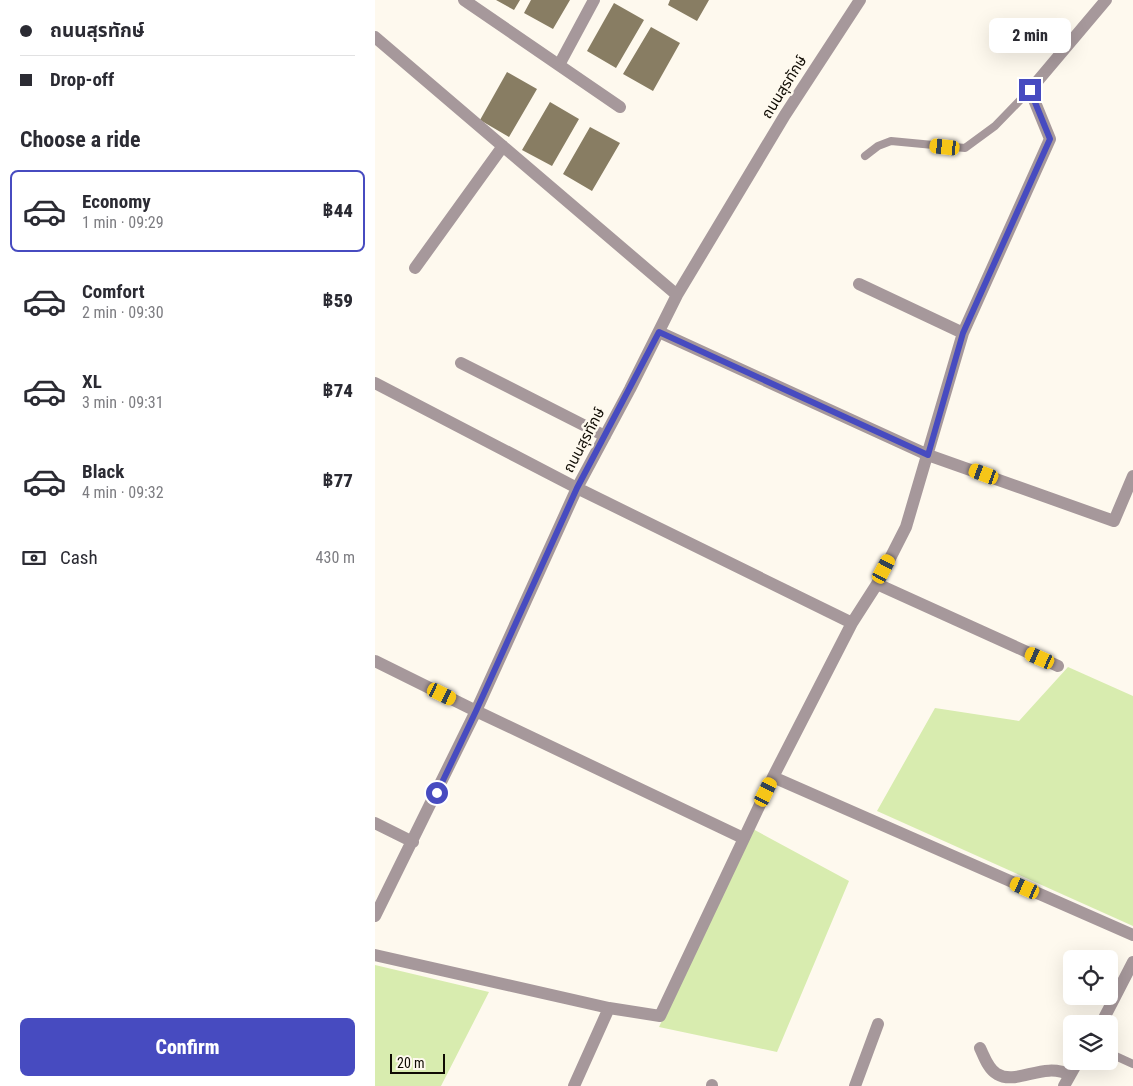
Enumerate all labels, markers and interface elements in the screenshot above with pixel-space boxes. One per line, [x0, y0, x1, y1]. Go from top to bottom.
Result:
callout: 2 min [989, 18, 1071, 52]
text: ถนนสุรทักษ์ [50, 19, 145, 42]
text: 2 min [1012, 26, 1048, 45]
street label: ถนนสุรทักษ์ [758, 52, 811, 122]
text: Drop-off [50, 68, 114, 91]
route end [1019, 79, 1041, 101]
text: Choose a ride [20, 127, 141, 152]
car [929, 138, 960, 156]
icon: car [22, 189, 67, 234]
text: Economy [82, 190, 151, 213]
text: ฿44 [323, 199, 353, 222]
text: 1 min · 09:29 [82, 213, 164, 232]
icon: car [22, 279, 67, 324]
text: Comfort [82, 280, 145, 303]
text: ฿59 [323, 289, 353, 312]
text: 2 min · 09:30 [82, 303, 164, 322]
icon: car [22, 369, 67, 414]
text: XL [82, 370, 102, 393]
text: ฿74 [323, 379, 353, 402]
text: 3 min · 09:31 [82, 393, 164, 412]
street label: ถนนสุรทักษ์ [559, 404, 609, 476]
icon: car [22, 459, 67, 504]
text: Black [82, 460, 124, 483]
car [967, 462, 1000, 486]
text: ฿77 [323, 469, 353, 492]
text: 4 min · 09:32 [82, 483, 164, 502]
icon: cash [20, 544, 48, 572]
text: Cash [60, 546, 98, 569]
text: 430 m [316, 548, 355, 567]
car [870, 552, 897, 586]
car [1023, 645, 1056, 671]
car [425, 681, 458, 707]
car [752, 775, 779, 809]
route start [426, 782, 448, 804]
car [1008, 875, 1041, 901]
map controls [1063, 950, 1118, 1070]
button: locate [1063, 950, 1118, 1005]
button: layers [1063, 1015, 1118, 1070]
button: Confirm [20, 1018, 355, 1076]
scale bar [390, 1051, 445, 1074]
text: 20 m [397, 1055, 425, 1071]

